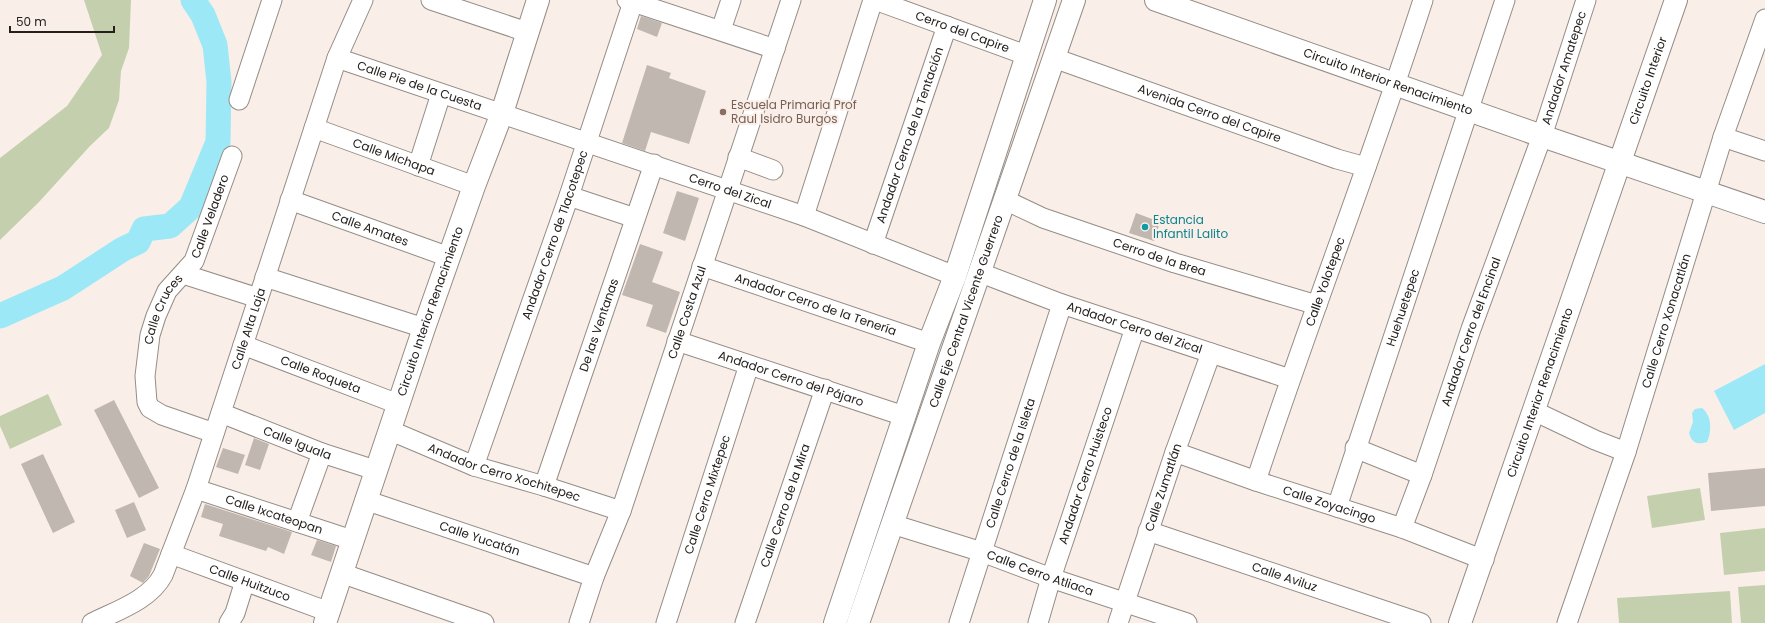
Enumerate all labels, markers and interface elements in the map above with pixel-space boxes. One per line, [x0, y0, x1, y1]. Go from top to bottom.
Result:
street label: Cerro del Capire [913, 6, 1012, 56]
scale bar [10, 8, 114, 34]
street label: Andador Amatepec [1537, 8, 1590, 127]
text: 50 m [16, 13, 47, 30]
street label: Circuito Interior [1624, 34, 1671, 127]
street label: Circuito Interior Renacimiento [1301, 44, 1476, 119]
street label: Andador Cerro de la Tentación [872, 45, 947, 225]
street label: Calle Pie de la Cuesta [355, 56, 484, 114]
street label: Avenida Cerro del Capire [1136, 80, 1284, 146]
place label: Escuela Primaria Prof Raul Isidro Burgos [731, 96, 857, 127]
marker: Escuela Primaria Prof Raul Isidro Burgos [718, 107, 728, 117]
street label: Calle Michapa [350, 134, 438, 179]
street label: Andador Cerro de Tlacotepec [517, 148, 592, 322]
street label: Cerro del Zical [687, 169, 774, 212]
street label: Calle Veladero [187, 172, 233, 261]
street label: Calle Amates [329, 207, 411, 250]
place label: Estancia Infantil Lalito [1153, 211, 1228, 242]
street label: Calle Eje Central Vicente Guerrero [924, 212, 1007, 410]
marker: Estancia Infantil Lalito [1140, 222, 1150, 232]
street label: Circuito Interior Renacimiento [393, 224, 467, 398]
street label: Cerro de la Brea [1111, 233, 1208, 280]
street label: Calle Yolotepec [1301, 234, 1349, 329]
street label: Calle Cerro Xonacatlán [1637, 251, 1695, 390]
street label: Andador Cerro del Encinal [1437, 255, 1505, 408]
street label: Calle Costa Azul [663, 263, 710, 361]
street label: Huehuetepec [1382, 266, 1423, 349]
street label: Andador Cerro de la Tenería [733, 269, 899, 339]
street label: Calle Cruces [140, 270, 186, 345]
street label: De las Ventanas [575, 276, 622, 374]
street label: Calle Alta Laja [227, 285, 269, 372]
street label: Andador Cerro del Zical [1065, 297, 1205, 358]
street label: Circuito Interior Renacimiento [1502, 305, 1577, 479]
street label: Andador Cerro del Pájaro [716, 346, 866, 410]
street label: Calle Roqueta [278, 351, 363, 397]
street label: Calle Cerro de la Isleta [981, 396, 1039, 530]
street label: Andador Cerro Huisteco [1054, 404, 1116, 546]
street label: Calle Iguala [261, 422, 334, 463]
street label: Calle Cerro Mixtepec [680, 433, 734, 556]
street label: Andador Cerro Xochitepec [426, 438, 583, 505]
street label: Calle Cerro de la Mira [756, 441, 814, 570]
street label: Calle Zumatlán [1140, 441, 1185, 533]
street label: Calle Zoyacingo [1281, 481, 1378, 527]
street label: Calle Ixcateopan [223, 490, 325, 538]
street label: Calle Yucatán [437, 517, 523, 560]
street label: Calle Cerro Atliaca [984, 546, 1096, 599]
street label: Calle Aviluz [1250, 558, 1319, 595]
street label: Calle Huitzuco [207, 560, 293, 605]

